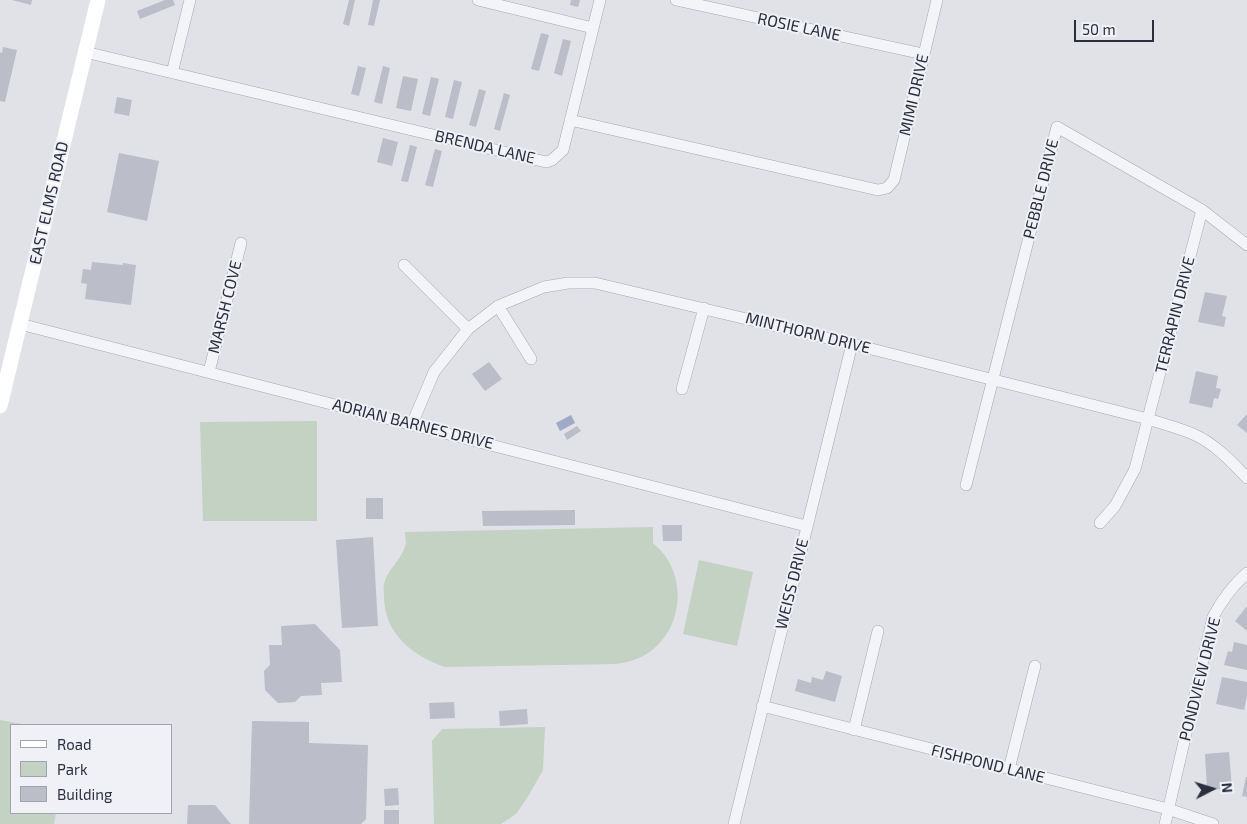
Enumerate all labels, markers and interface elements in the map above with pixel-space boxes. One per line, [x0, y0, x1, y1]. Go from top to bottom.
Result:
street label: ROSIE LANE [756, 9, 842, 45]
scale bar [1077, 10, 1157, 42]
text: 50 m [1082, 20, 1116, 38]
street label: MIMI DRIVE [895, 52, 933, 138]
street label: BRENDA LANE [433, 126, 537, 168]
street label: PEBBLE DRIVE [1019, 137, 1063, 241]
street label: EAST ELMS ROAD [26, 140, 72, 266]
street label: TERRAPIN DRIVE [1151, 255, 1199, 375]
street label: MARSH COVE [204, 258, 246, 356]
street label: MINTHORN DRIVE [743, 308, 873, 358]
street label: ADRIAN BARNES DRIVE [330, 395, 496, 453]
street label: WEISS DRIVE [771, 536, 813, 632]
street label: PONDVIEW DRIVE [1175, 615, 1225, 743]
legend [10, 724, 172, 814]
text: Road [57, 735, 92, 753]
street label: FISHPOND LANE [929, 741, 1047, 787]
text: Park [57, 760, 88, 778]
north arrow [1187, 764, 1237, 814]
text: N [1219, 782, 1236, 793]
text: Building [57, 785, 112, 803]

